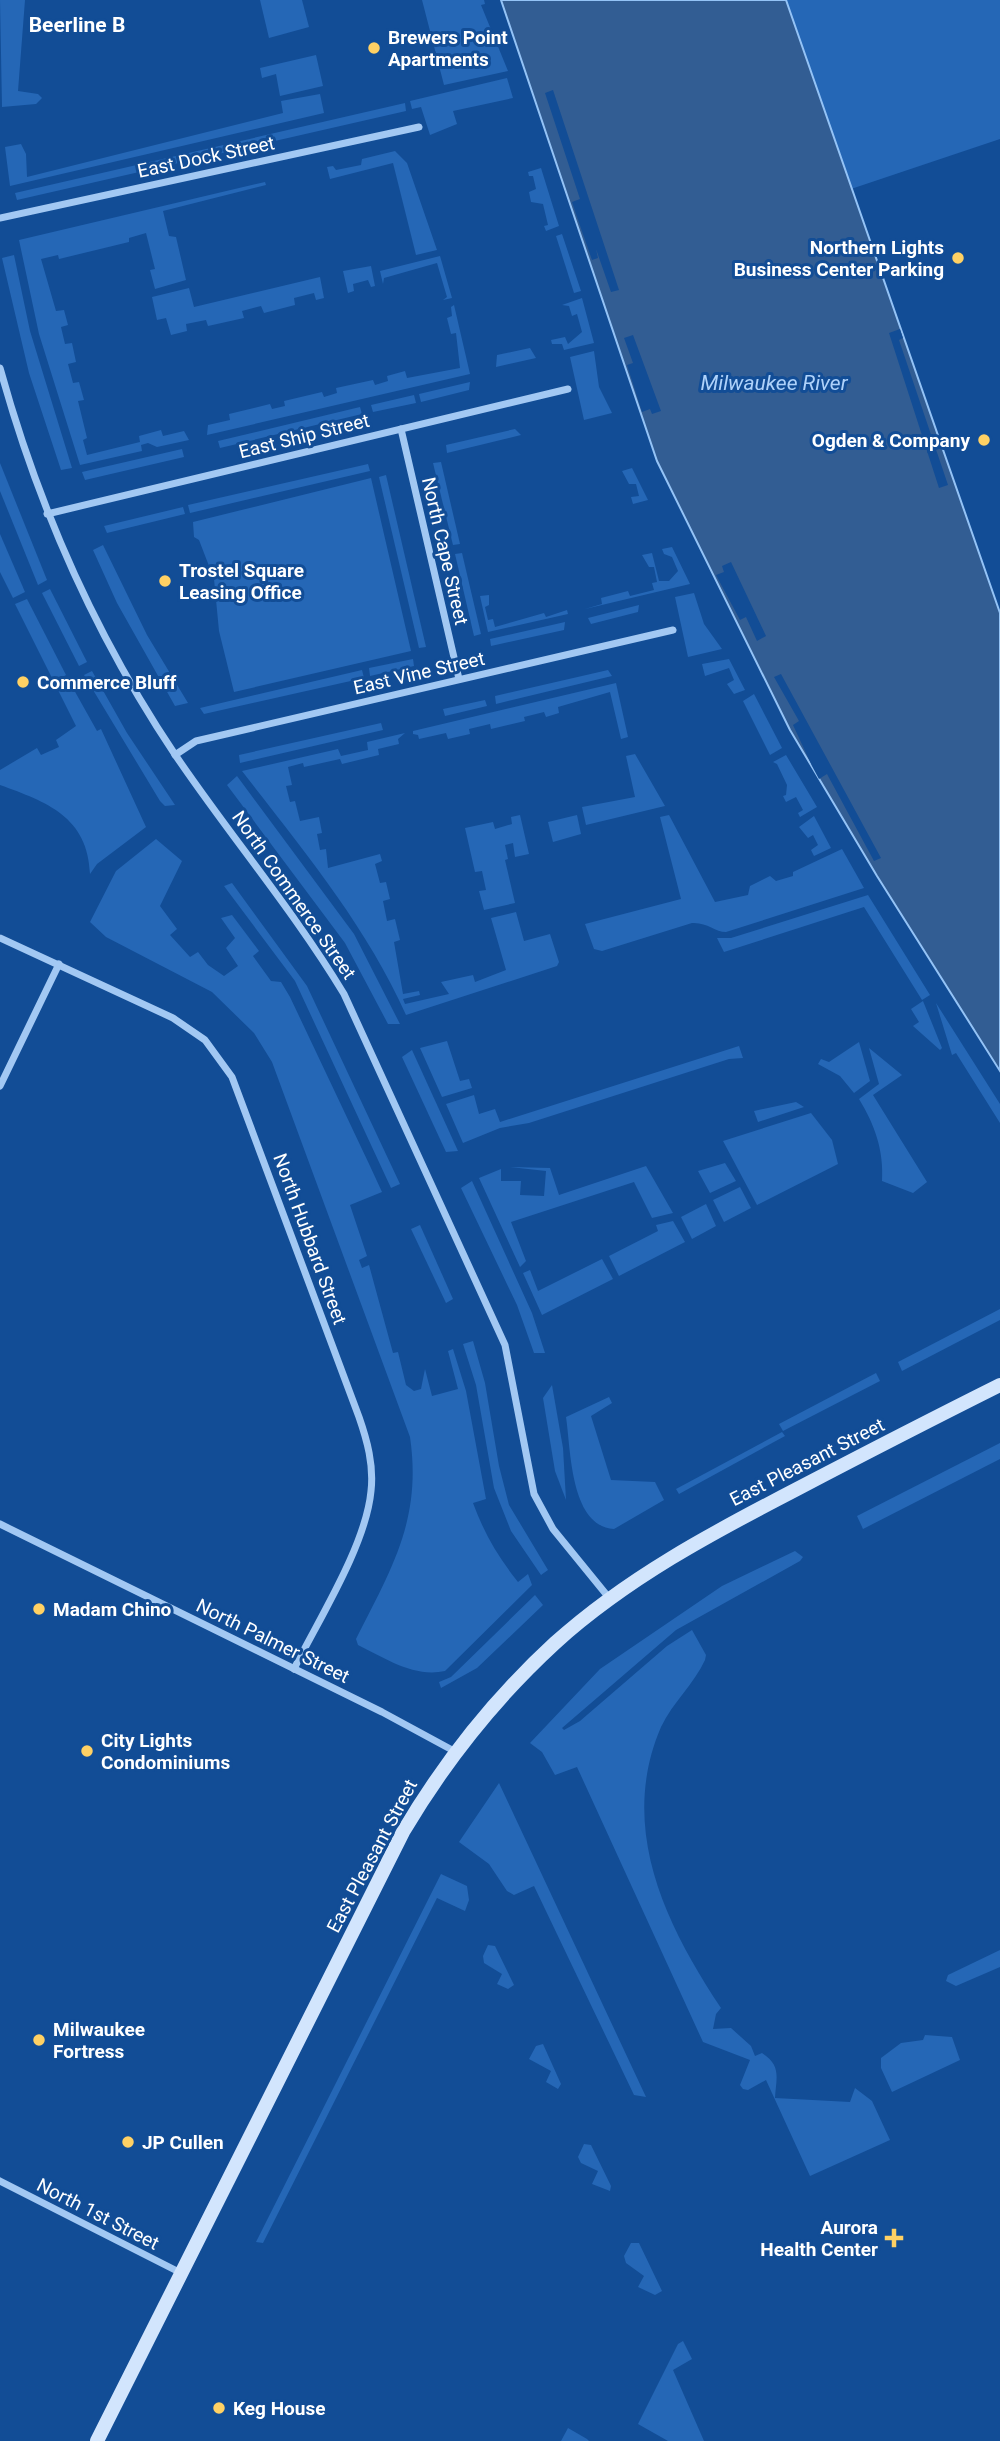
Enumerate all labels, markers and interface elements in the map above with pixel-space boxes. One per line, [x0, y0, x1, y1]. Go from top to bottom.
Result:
district label: Beerline B [29, 13, 125, 37]
place label: Brewers Point Apartments [388, 26, 508, 71]
marker: Brewers Point Apartments [366, 40, 382, 56]
street label: East Dock Street [135, 131, 277, 183]
place label: Northern Lights Business Center Parking [734, 236, 944, 281]
marker: Northern Lights Business Center Parking [950, 250, 966, 266]
water label: Milwaukee River [700, 371, 849, 395]
street label: East Ship Street [236, 409, 372, 463]
place label: Ogden & Company [812, 429, 970, 452]
marker: Ogden & Company [976, 432, 992, 448]
street label: North Cape Street [417, 475, 473, 627]
place label: Trostel Square Leasing Office [179, 559, 304, 604]
marker: Trostel Square Leasing Office [157, 573, 173, 589]
street label: East Vine Street [351, 647, 487, 699]
place label: Commerce Bluff [37, 671, 177, 694]
marker: Commerce Bluff [15, 674, 31, 690]
street label: North Commerce Street [227, 806, 361, 984]
street label: North Hubbard Street [268, 1150, 352, 1328]
street label: East Pleasant Street [726, 1413, 888, 1511]
street label: North Palmer Street [193, 1594, 353, 1688]
place label: Madam Chino [53, 1598, 172, 1621]
marker: Madam Chino [31, 1601, 47, 1617]
place label: City Lights Condominiums [101, 1729, 230, 1774]
marker: City Lights Condominiums [79, 1743, 95, 1759]
street label: East Pleasant Street [322, 1775, 422, 1937]
place label: Milwaukee Fortress [53, 2018, 145, 2063]
marker: Milwaukee Fortress [31, 2032, 47, 2048]
place label: JP Cullen [142, 2131, 224, 2154]
marker: JP Cullen [120, 2134, 136, 2150]
street label: North 1st Street [33, 2173, 163, 2255]
place label: Aurora Health Center [760, 2216, 878, 2261]
marker: Aurora Health Center [884, 2228, 904, 2248]
place label: Keg House [233, 2397, 325, 2420]
marker: Keg House [211, 2400, 227, 2416]

